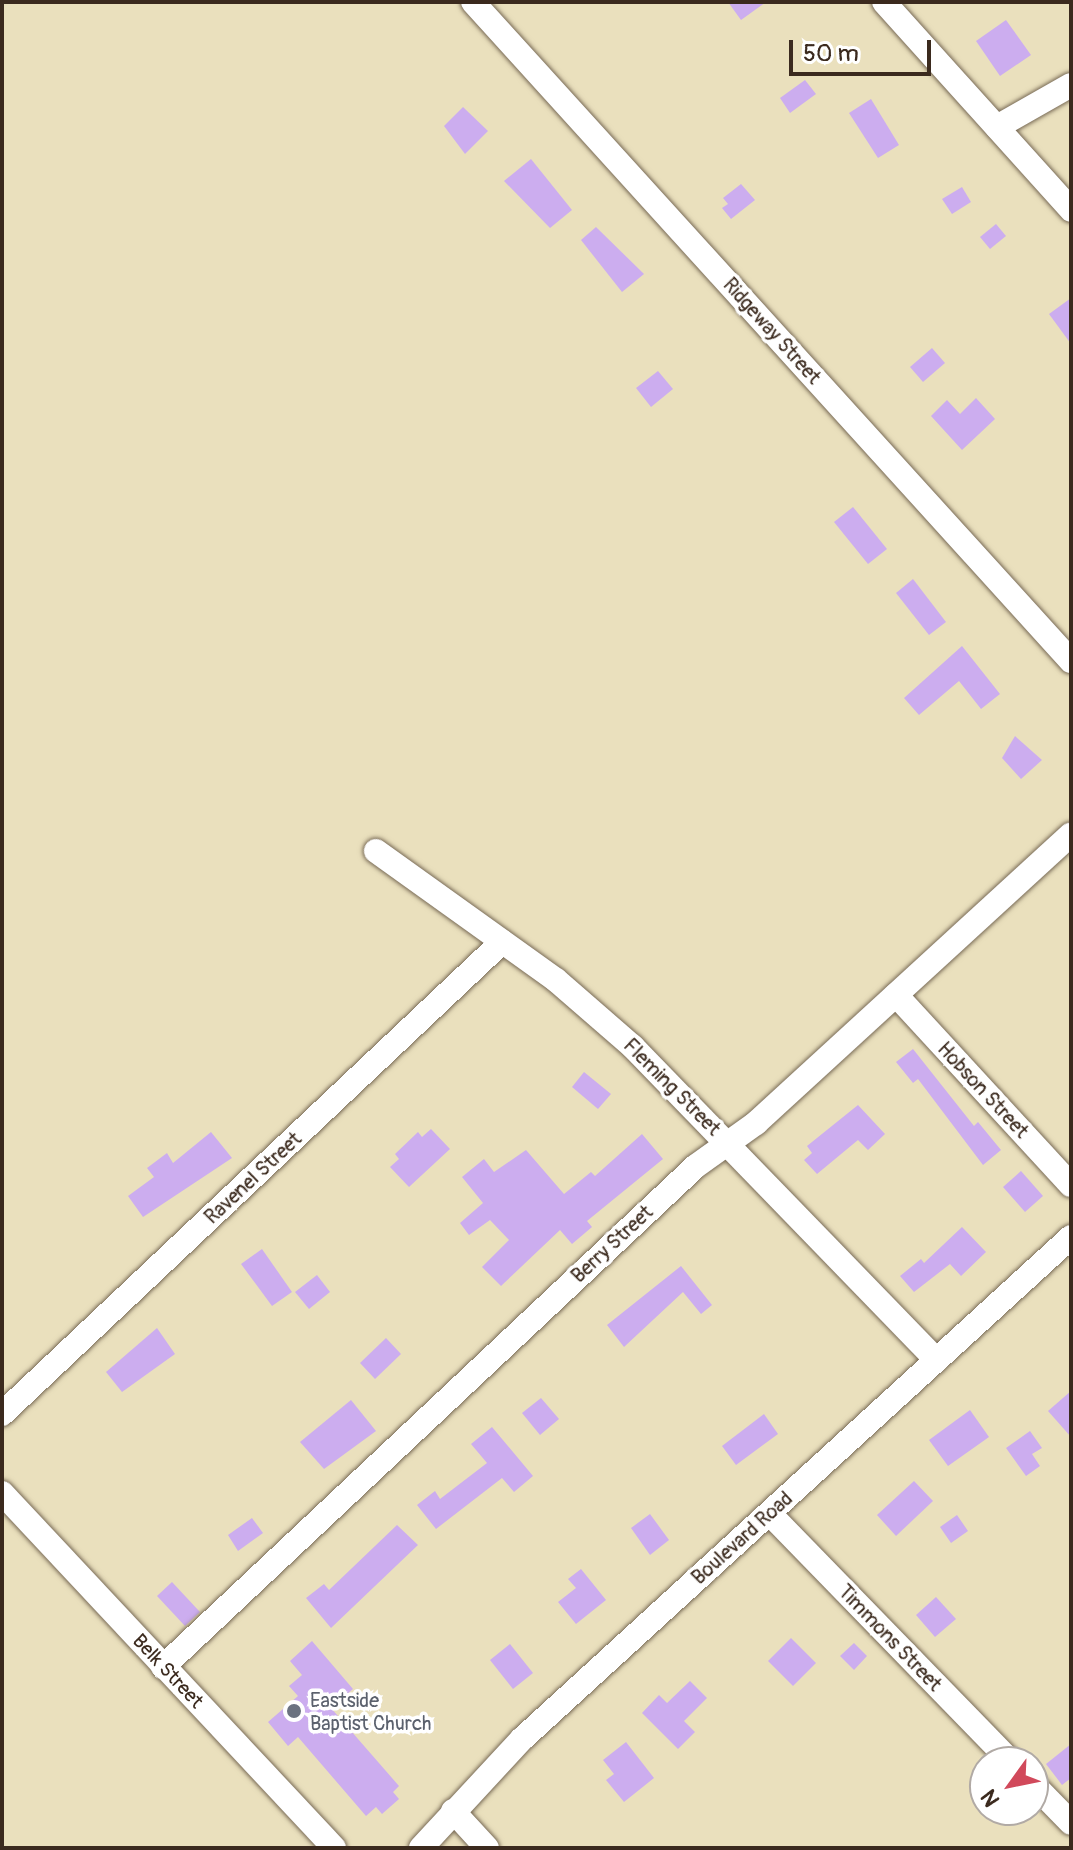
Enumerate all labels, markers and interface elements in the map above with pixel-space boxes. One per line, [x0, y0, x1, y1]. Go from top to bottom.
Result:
scale bar [793, 24, 935, 74]
text: 50 m [803, 39, 859, 68]
street label: Ridgeway Street [718, 273, 826, 389]
street label: Fleming Street [618, 1033, 726, 1141]
street label: Hobson Street [932, 1037, 1034, 1143]
street label: Ravenel Street [200, 1127, 306, 1229]
street label: Berry Street [566, 1200, 658, 1288]
street label: Boulevard Road [687, 1486, 797, 1590]
street label: Timmons Street [833, 1580, 947, 1696]
street label: Belk Street [128, 1629, 208, 1713]
place label: Eastside Baptist Church [310, 1688, 431, 1735]
marker: Eastside Baptist Church [285, 1702, 303, 1720]
north arrow [969, 1746, 1049, 1826]
text: N [975, 1784, 1006, 1812]

